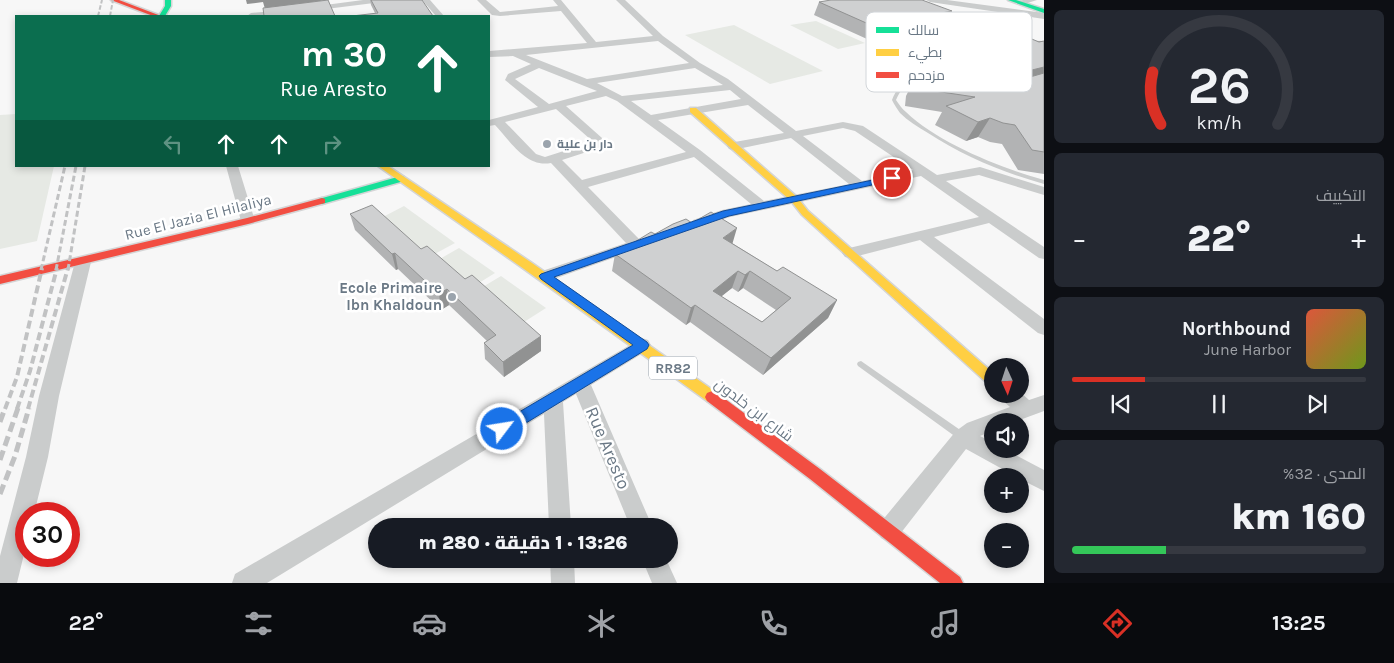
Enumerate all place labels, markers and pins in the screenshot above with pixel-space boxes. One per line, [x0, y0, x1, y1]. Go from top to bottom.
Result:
place label: دار بن علية [557, 137, 613, 152]
marker: دار بن علية [541, 138, 553, 150]
pin [871, 157, 913, 199]
place label: Ecole Primaire Ibn Khaldoun [339, 279, 442, 314]
marker: Ecole Primaire Ibn Khaldoun [446, 291, 458, 303]

